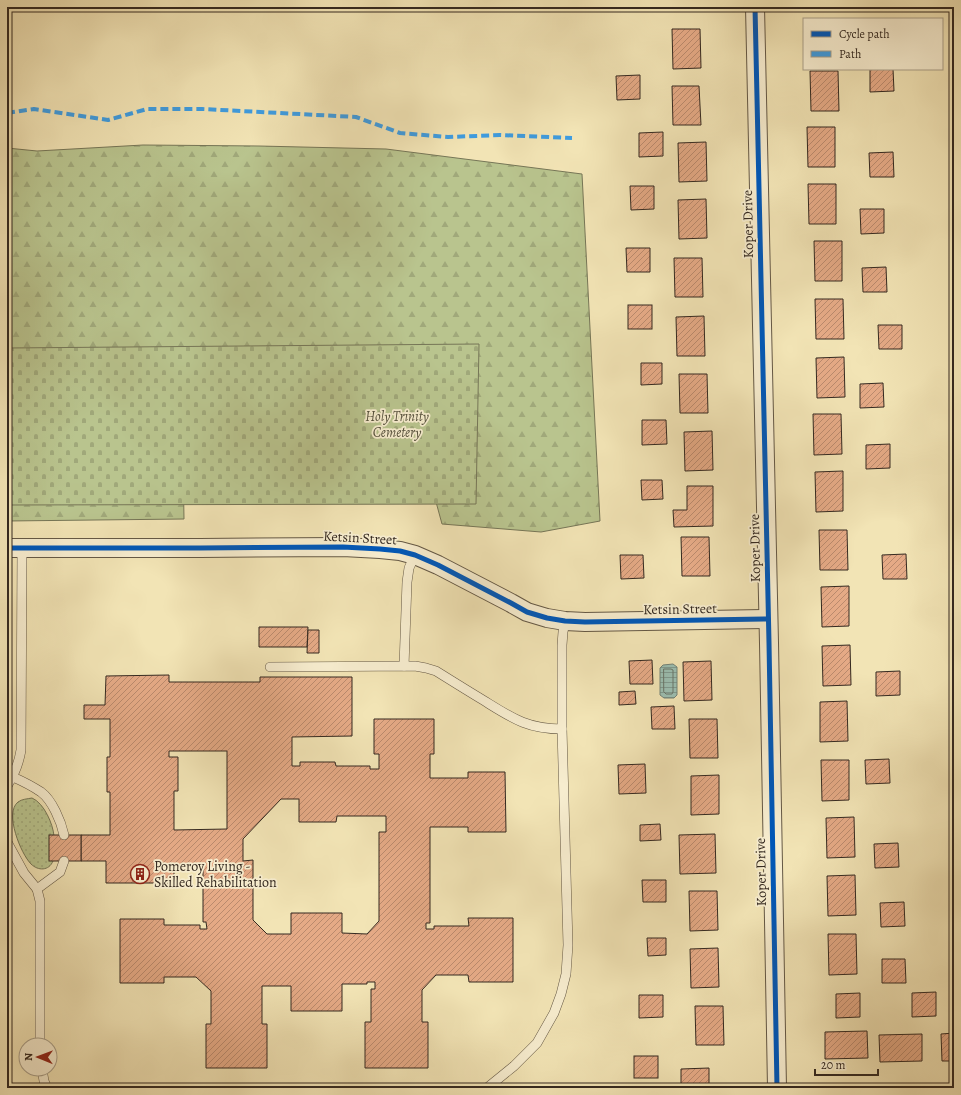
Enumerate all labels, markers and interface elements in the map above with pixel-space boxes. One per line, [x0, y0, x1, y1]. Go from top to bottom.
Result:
legend [803, 18, 943, 70]
text: Cycle path [839, 26, 890, 42]
text: Path [839, 46, 862, 62]
street label: Koper Drive [738, 190, 758, 258]
park label: Holy Trinity Cemetery [365, 407, 429, 442]
street label: Koper Drive [745, 514, 765, 582]
street label: Ketsin Street [323, 527, 398, 549]
street label: Ketsin Street [643, 599, 717, 619]
street label: Koper Drive [751, 838, 771, 906]
place label: Pomeroy Living - Skilled Rehabilitation [154, 857, 277, 892]
building icon: Pomeroy Living - Skilled Rehabilitation [129, 863, 151, 885]
north arrow [18, 1037, 58, 1077]
scale bar [815, 1051, 878, 1077]
text: N [21, 1053, 36, 1061]
text: 20 m [821, 1057, 845, 1073]

